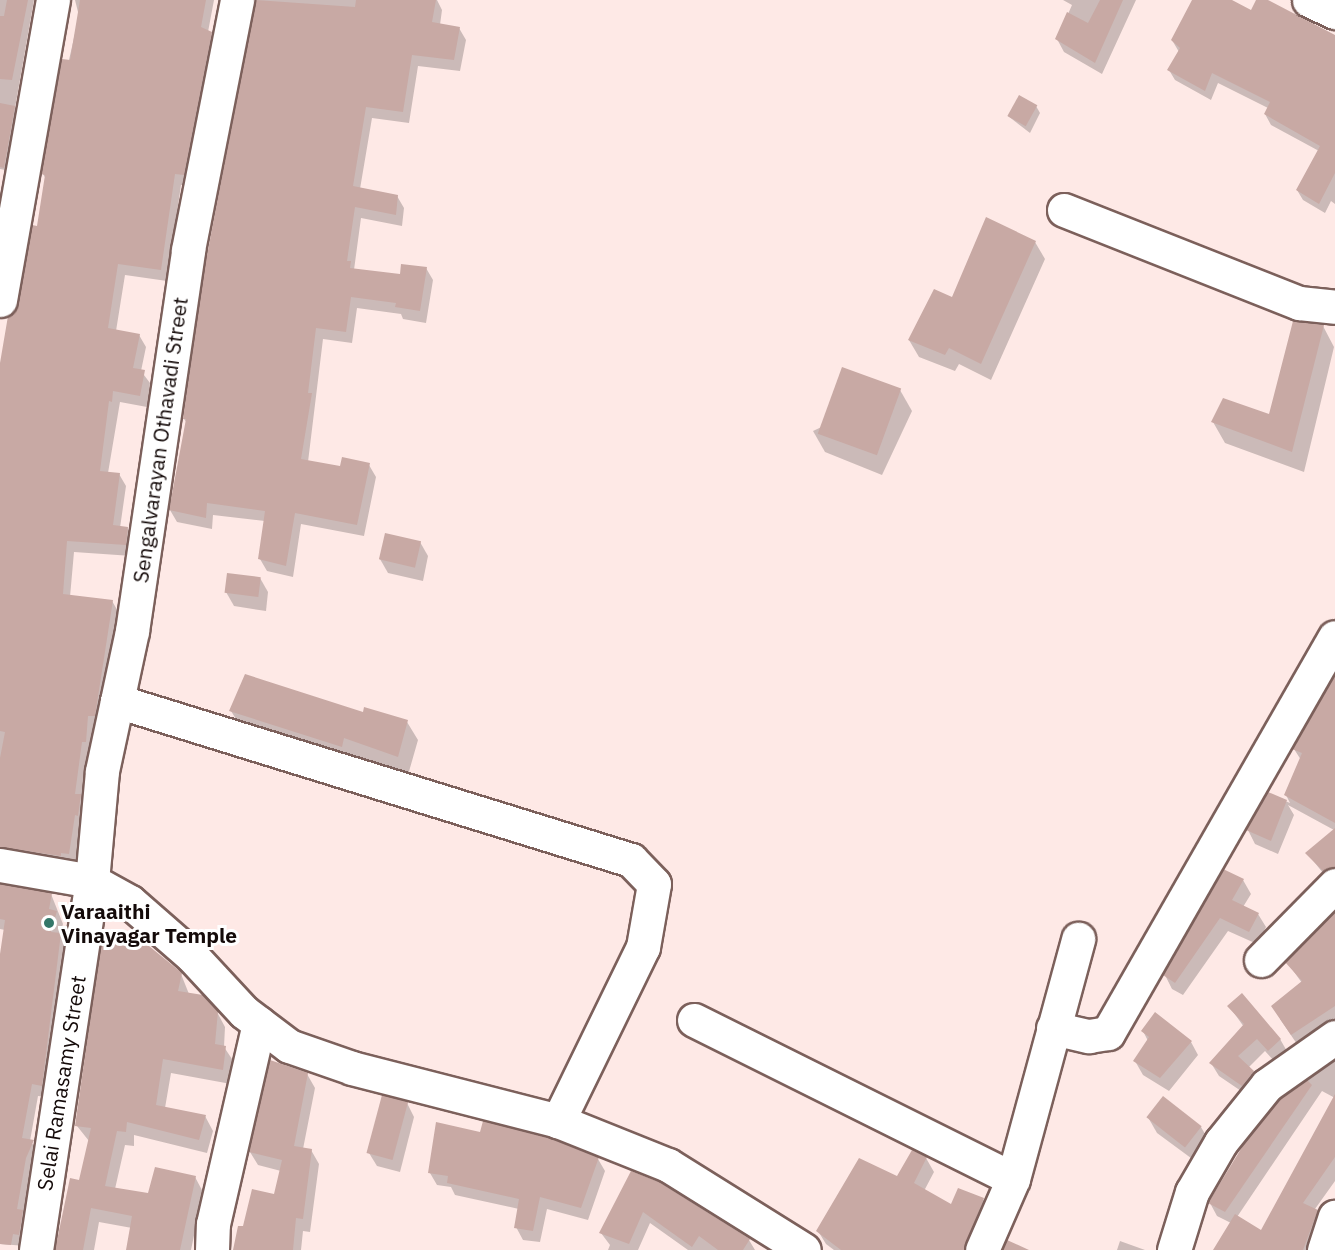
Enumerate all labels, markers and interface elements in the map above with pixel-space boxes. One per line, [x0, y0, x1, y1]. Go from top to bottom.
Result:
street label: Sengalvarayan Othavadi Street [127, 295, 193, 585]
place label: Varaaithi Vinayagar Temple [61, 898, 237, 948]
marker: Varaaithi Vinayagar Temple [42, 916, 56, 930]
street label: Selai Ramasamy Street [32, 974, 90, 1192]

